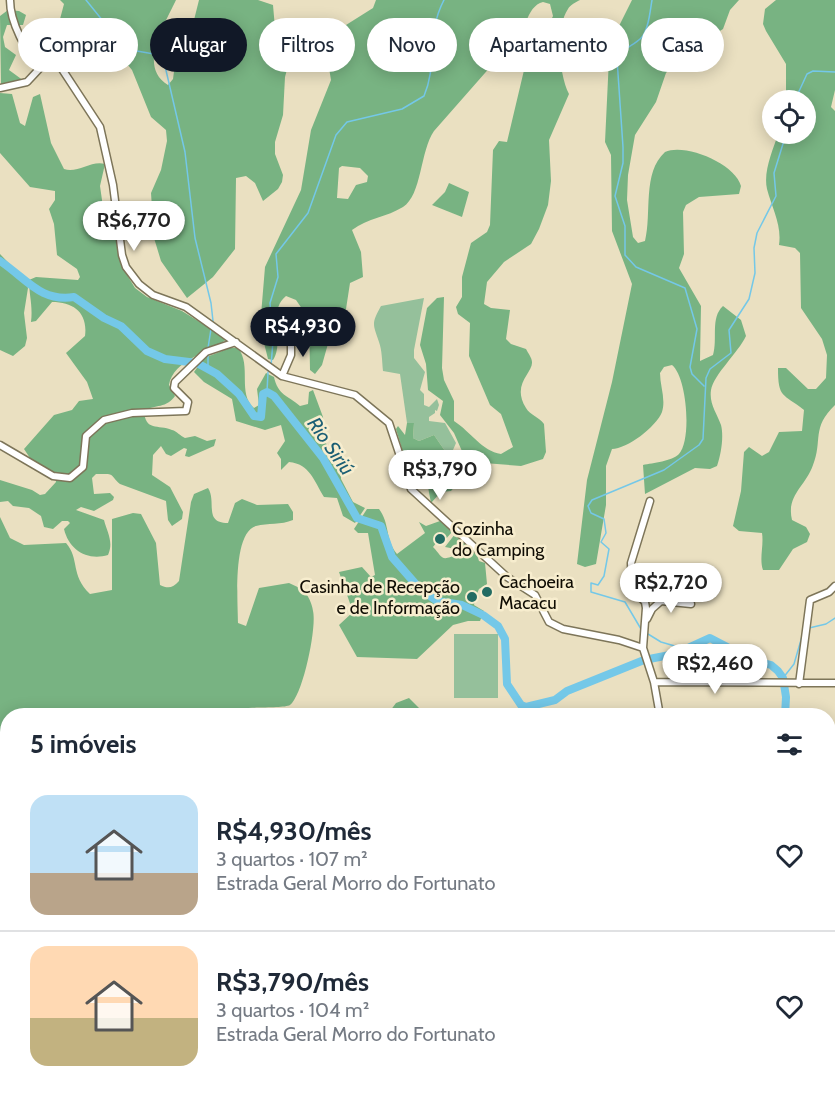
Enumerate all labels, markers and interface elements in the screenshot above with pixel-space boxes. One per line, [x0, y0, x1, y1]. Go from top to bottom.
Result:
chip: Comprar [18, 18, 138, 72]
chip: Alugar [150, 18, 247, 72]
chip: Filtros [259, 18, 355, 72]
chip: Novo [367, 18, 457, 72]
chip: Apartamento [469, 18, 629, 72]
chip: Casa [641, 18, 724, 72]
map controls [762, 90, 816, 144]
button: locate [762, 90, 816, 144]
pin: R$6,770 [79, 201, 189, 252]
text: R$6,770 [97, 208, 171, 232]
pin: R$4,930 [248, 307, 358, 358]
text: R$4,930 [264, 314, 342, 338]
water label: Rio Siriú [302, 412, 360, 480]
pin: R$3,790 [385, 450, 495, 501]
text: R$3,790 [402, 457, 478, 481]
place label: Cozinha do Camping [452, 518, 545, 561]
marker: Cozinha do Camping [433, 532, 447, 546]
pin: R$2,720 [616, 563, 726, 614]
text: R$2,720 [634, 570, 708, 594]
place label: Cachoeira Macacu [499, 571, 574, 614]
place label: Casinha de Recepção e de Informação [300, 576, 460, 619]
marker: Cachoeira Macacu [480, 585, 494, 599]
marker: Casinha de Recepção e de Informação [465, 590, 479, 604]
pin: R$2,460 [660, 644, 770, 695]
text: R$2,460 [676, 651, 754, 675]
text: 5 imóveis [30, 728, 137, 760]
icon: filters [773, 728, 806, 761]
text: R$4,930/mês [216, 815, 371, 847]
icon: home [78, 819, 150, 891]
icon: heart [773, 839, 806, 872]
text: 3 quartos · 107 m² [216, 847, 368, 871]
text: Estrada Geral Morro do Fortunato [216, 871, 495, 895]
text: R$3,790/mês [216, 966, 369, 998]
icon: home [78, 970, 150, 1042]
icon: heart [773, 990, 806, 1023]
text: 3 quartos · 104 m² [216, 998, 369, 1022]
text: Estrada Geral Morro do Fortunato [216, 1022, 495, 1046]

